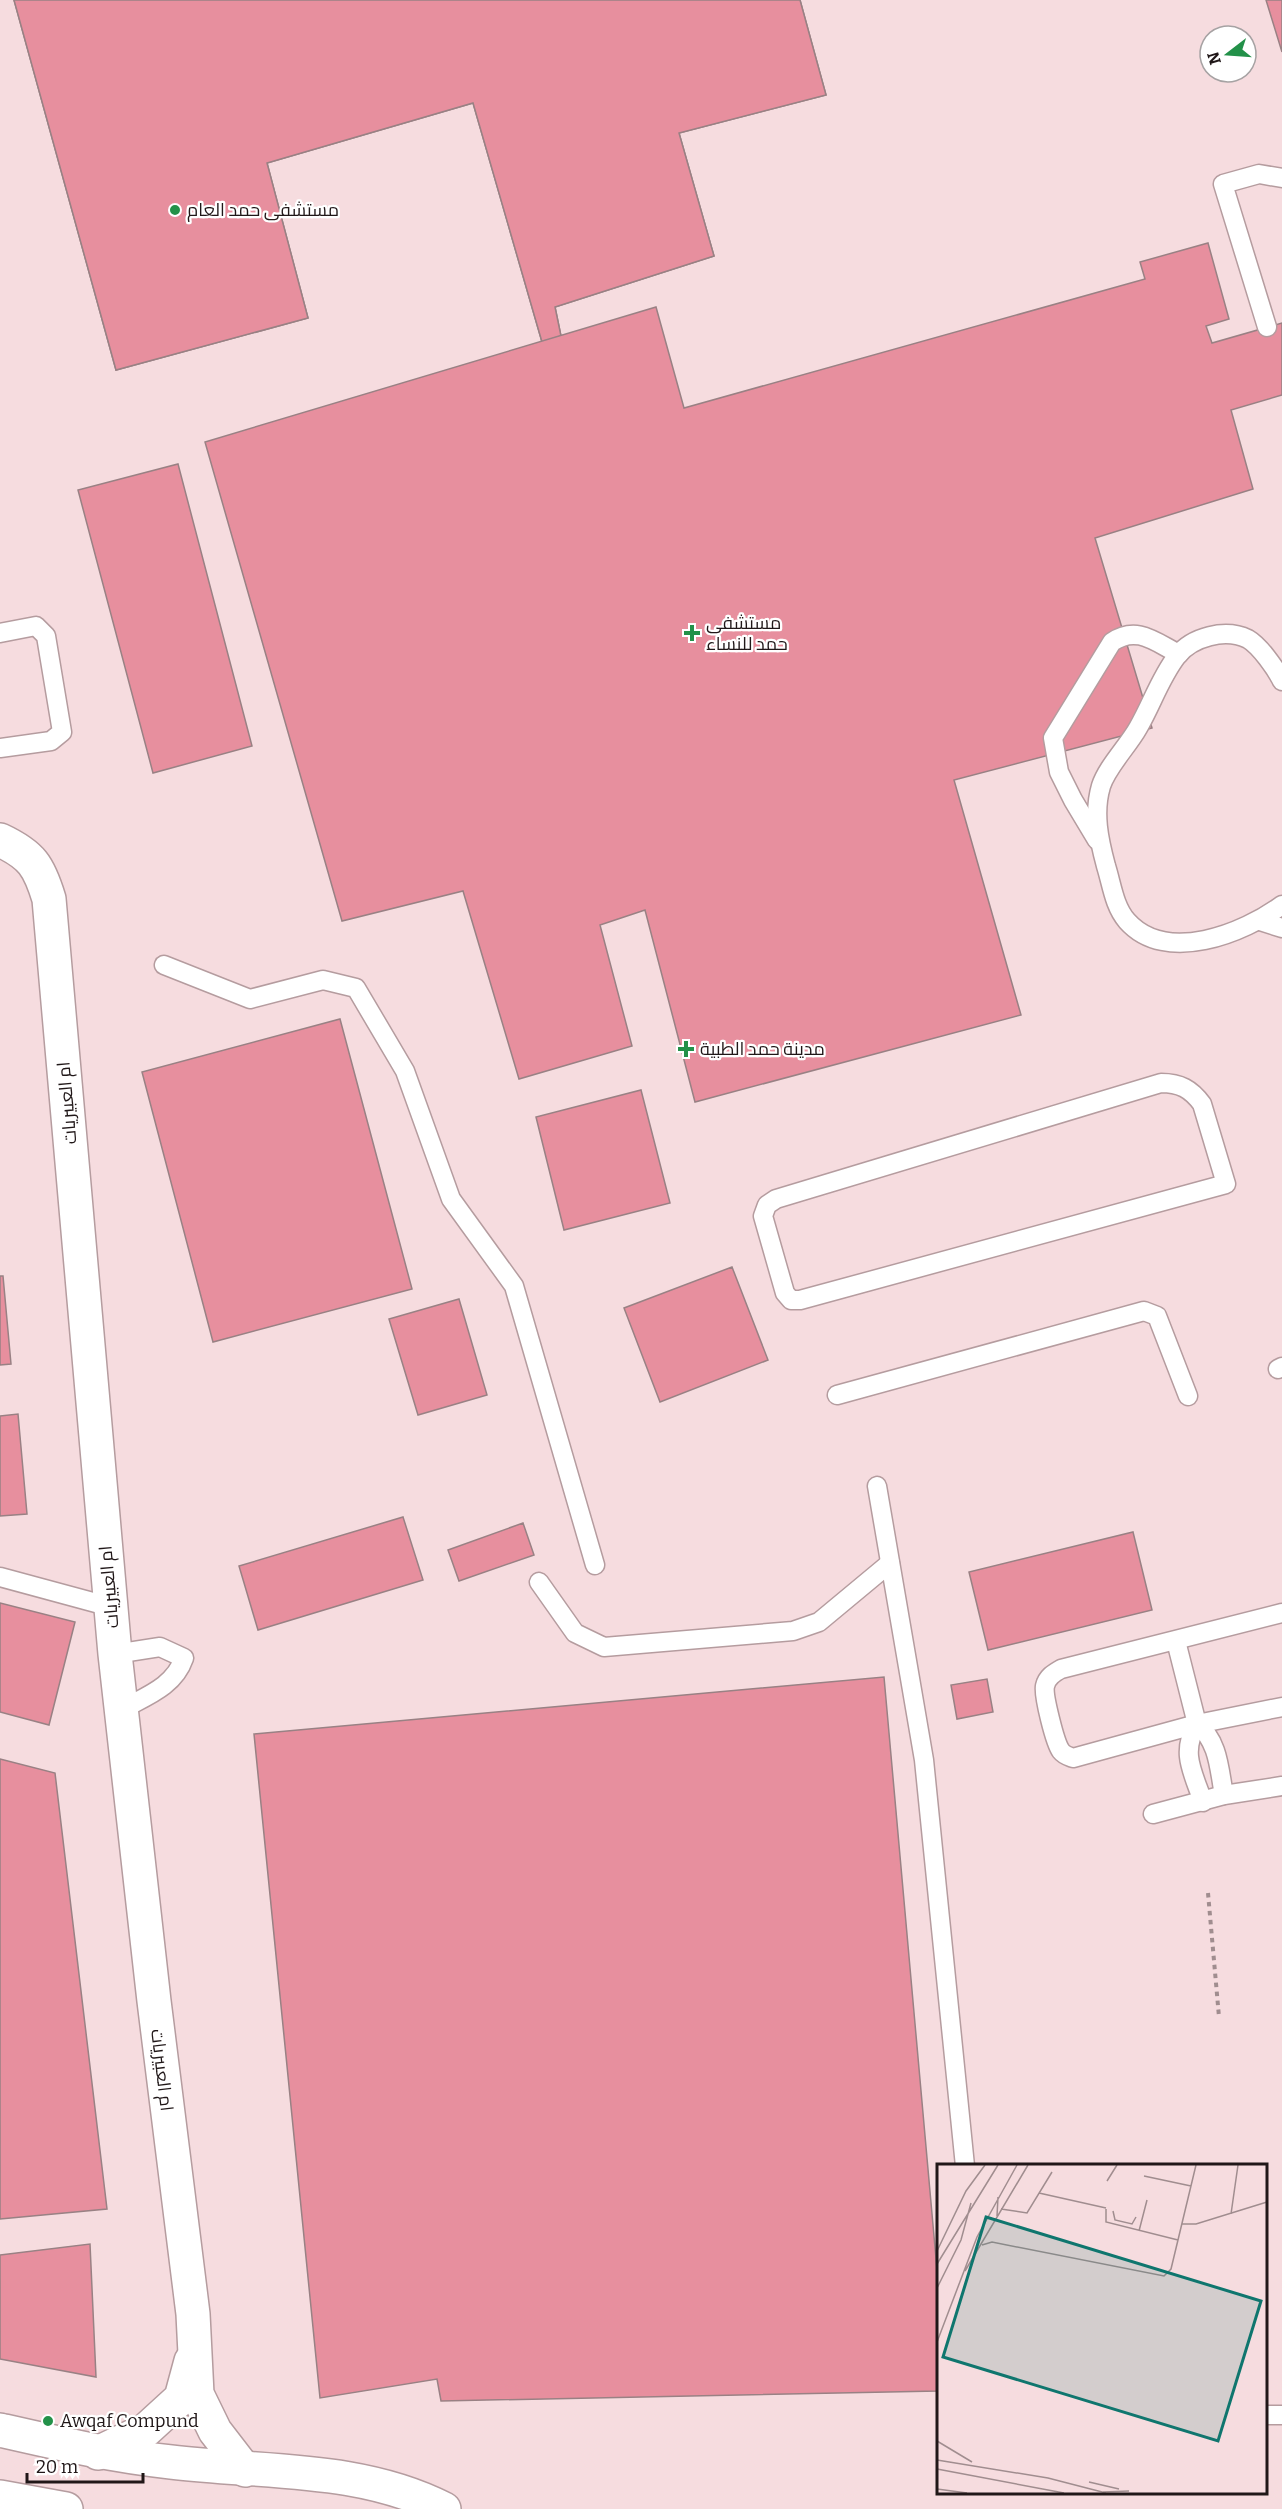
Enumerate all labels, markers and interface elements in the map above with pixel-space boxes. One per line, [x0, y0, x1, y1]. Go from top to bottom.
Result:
north arrow [1198, 24, 1258, 84]
text: N [1203, 50, 1225, 67]
place label: مستشفى حمد العام [187, 199, 339, 222]
marker: مستشفى حمد العام [168, 203, 182, 217]
place label: مستشفى حمد للنساء [706, 612, 788, 655]
marker: مستشفى حمد للنساء [683, 624, 701, 642]
place label: مدينة حمد الطبية [700, 1038, 825, 1060]
marker: مدينة حمد الطبية [677, 1040, 695, 1058]
street label: ام العبيريات [52, 1061, 83, 1145]
street label: ام العبيريات [94, 1545, 125, 1629]
street label: ام العبيريات [145, 2028, 178, 2113]
inset map [937, 2164, 1267, 2494]
place label: Awqaf Compund [60, 2410, 199, 2432]
marker: Awqaf Compund [41, 2414, 55, 2428]
scale bar [27, 2446, 142, 2484]
text: 20 m [36, 2456, 78, 2478]

